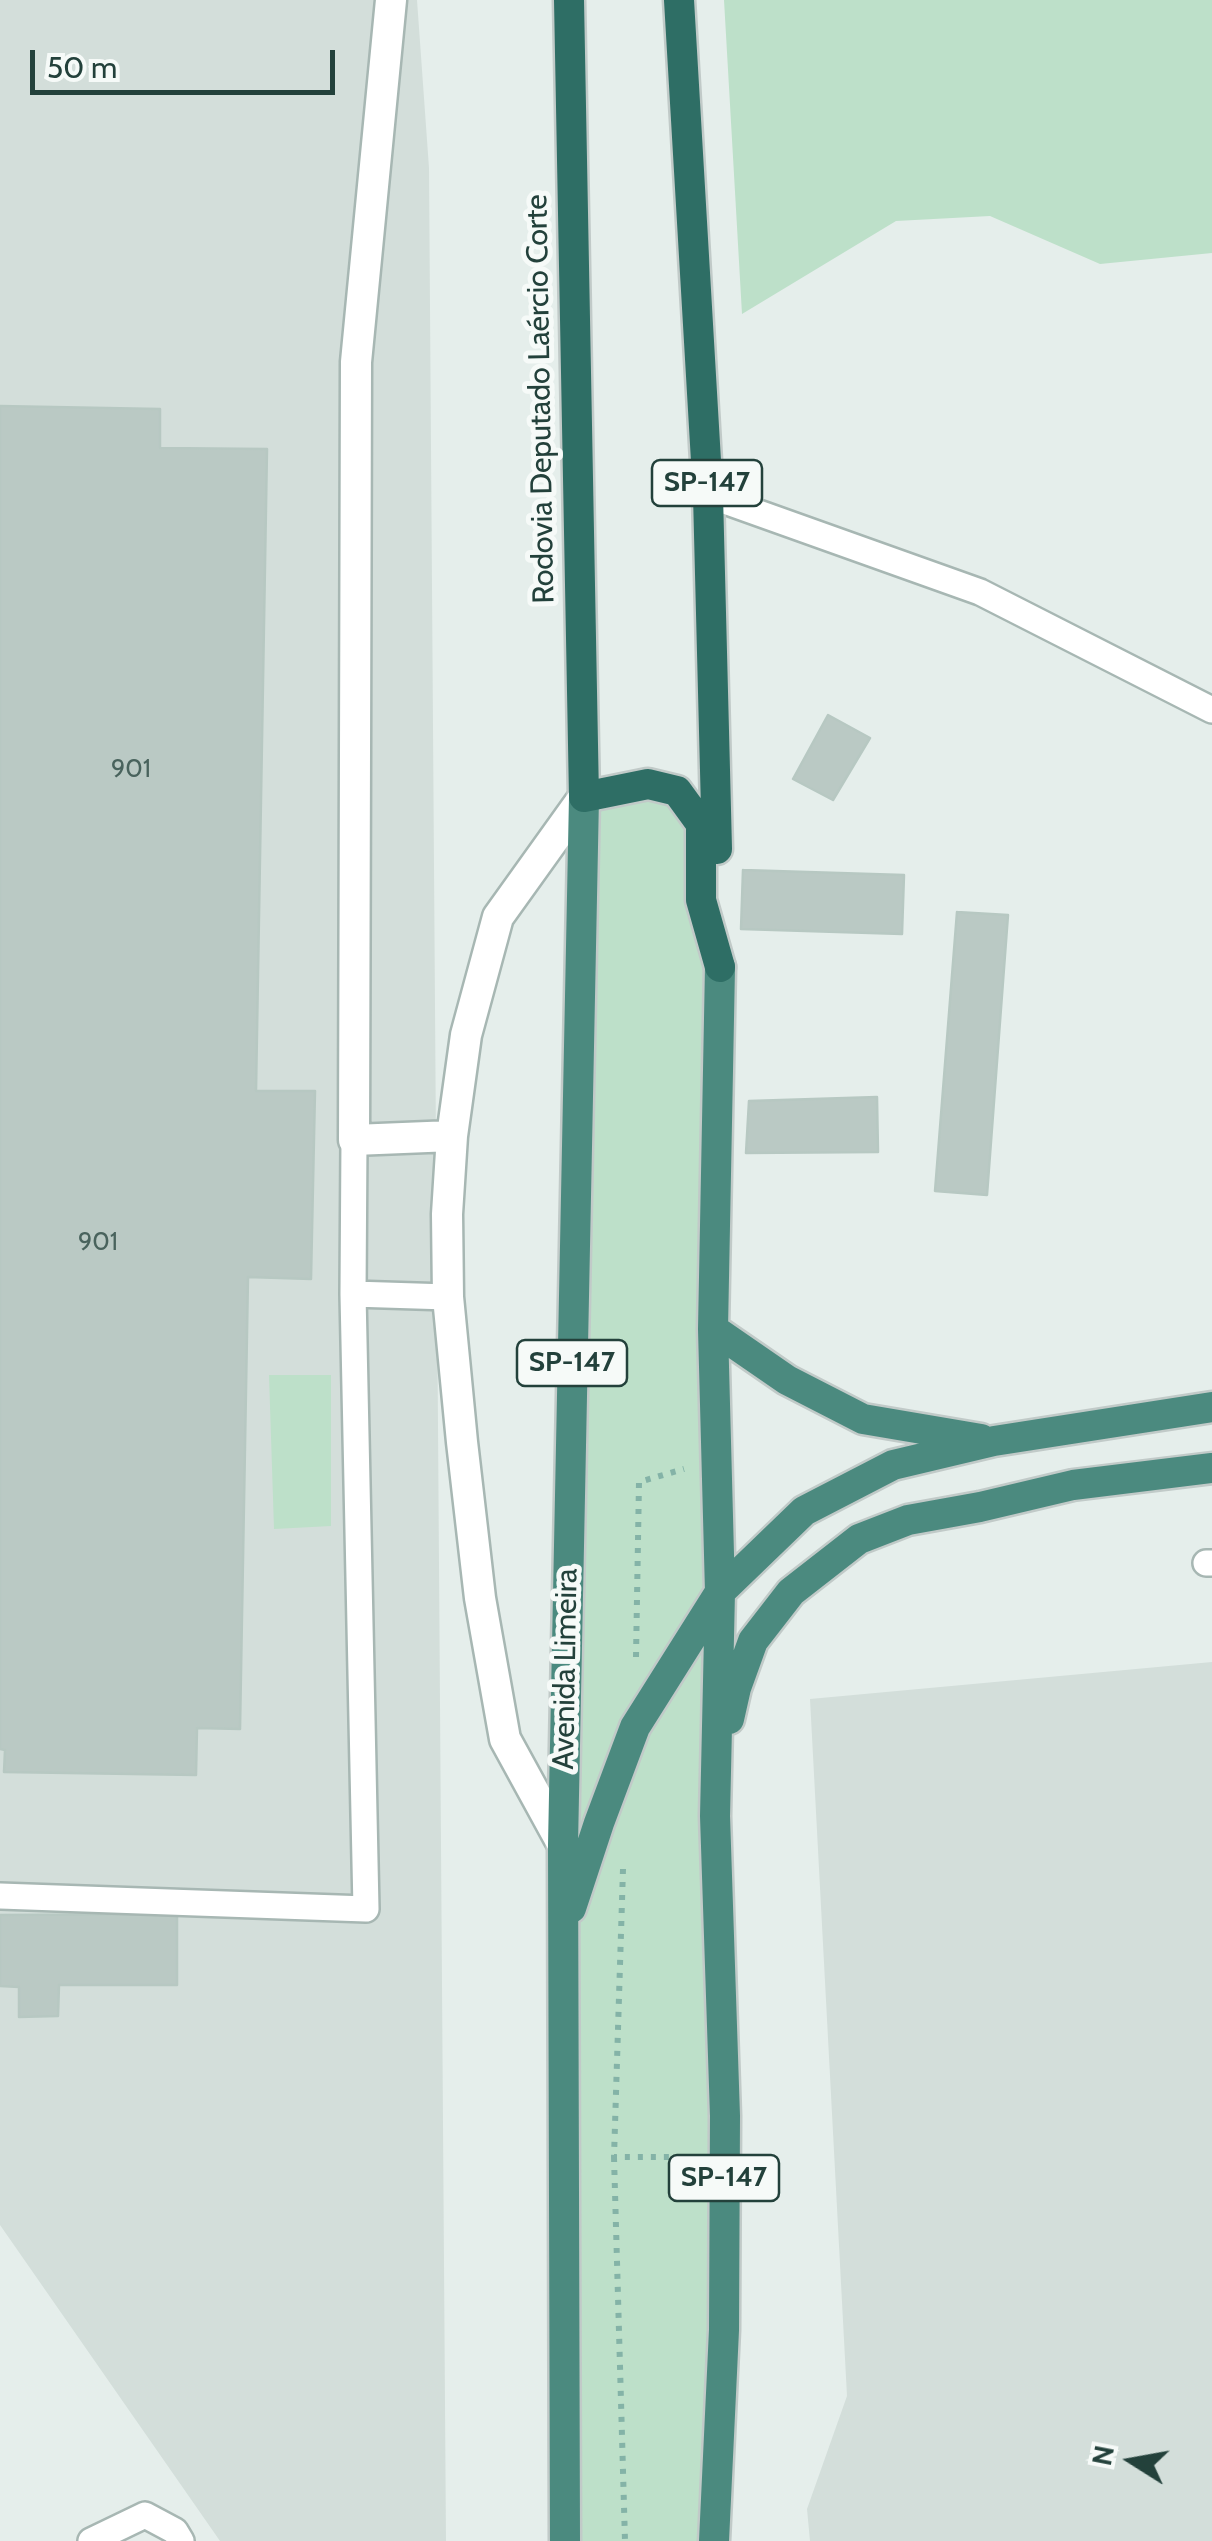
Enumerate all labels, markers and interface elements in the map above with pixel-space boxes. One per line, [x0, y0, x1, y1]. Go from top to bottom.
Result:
scale bar [35, 30, 340, 92]
text: 50 m [47, 49, 117, 86]
street label: Rodovia Deputado Laércio Corte [519, 194, 563, 604]
road number: SP-147 [652, 460, 762, 506]
house number: 901 [111, 755, 151, 785]
house number: 901 [78, 1228, 118, 1258]
road number: SP-147 [517, 1340, 627, 1386]
street label: Avenida Limeira [546, 1568, 586, 1770]
road number: SP-147 [669, 2155, 779, 2201]
north arrow [1082, 2411, 1182, 2511]
text: N [1084, 2442, 1121, 2468]

